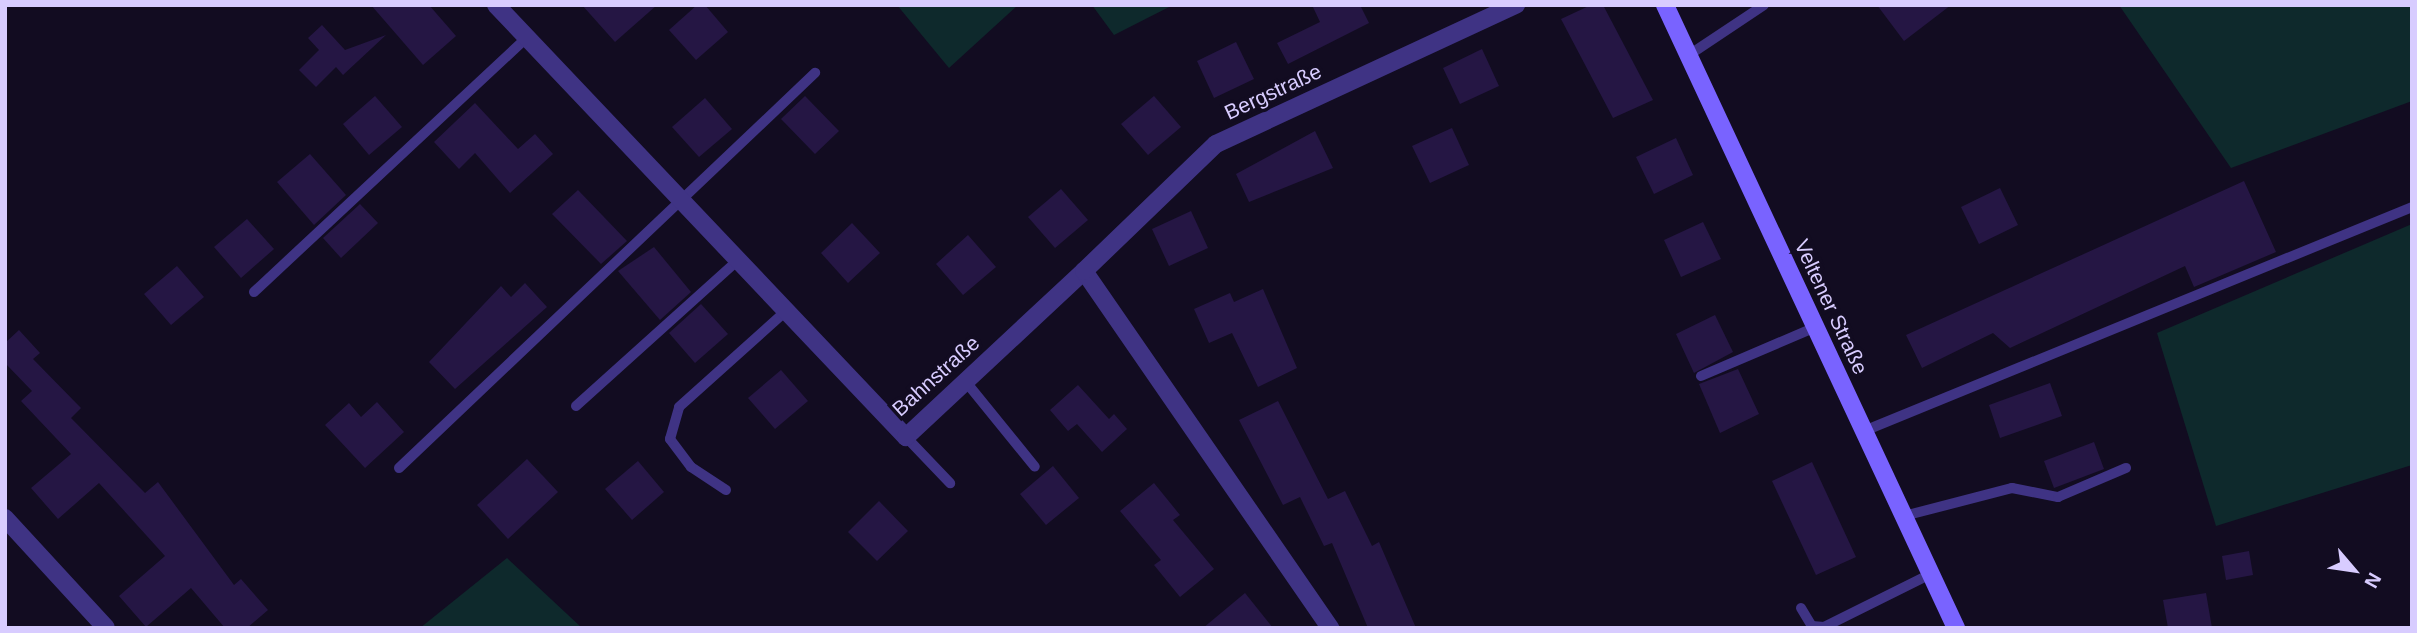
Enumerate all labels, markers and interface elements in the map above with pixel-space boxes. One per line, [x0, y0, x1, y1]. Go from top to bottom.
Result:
street label: Bergstraße [1221, 59, 1325, 125]
street label: Veltener Straße [1789, 236, 1873, 378]
street label: Bahnstraße [887, 330, 985, 422]
north arrow [2319, 535, 2389, 605]
text: N [2360, 569, 2385, 592]

